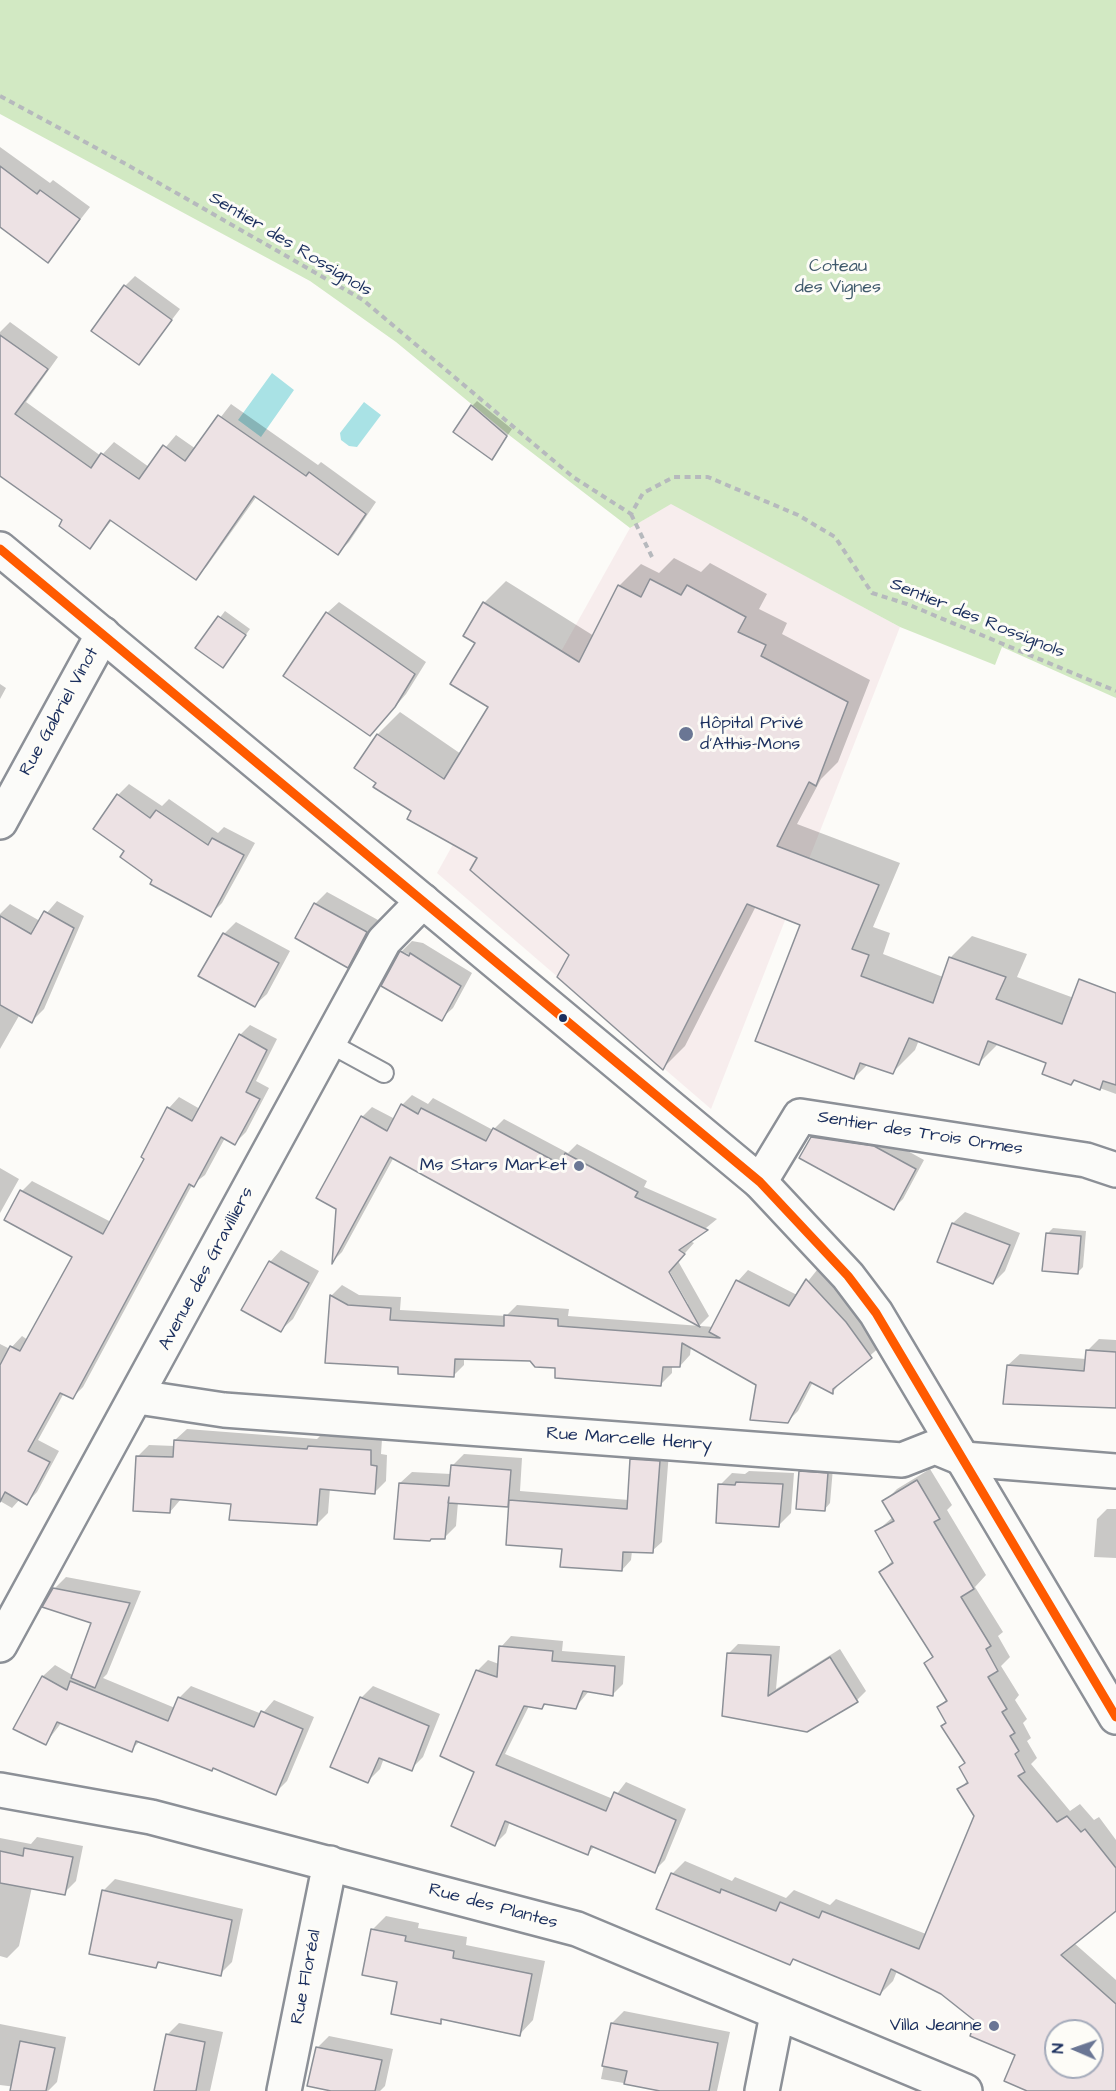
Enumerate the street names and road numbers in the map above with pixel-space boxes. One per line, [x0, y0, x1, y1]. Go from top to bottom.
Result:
street label: Sentier des Rossignols [205, 188, 375, 302]
street label: Sentier des Rossignols [887, 574, 1067, 664]
street label: Rue Gabriel Vinot [16, 644, 104, 780]
street label: Sentier des Trois Ormes [816, 1107, 1024, 1161]
street label: Avenue des Gravilliers [155, 1184, 259, 1354]
street label: Rue Marcelle Henry [545, 1423, 713, 1457]
street label: Rue des Plantes [426, 1879, 560, 1935]
street label: Rue Floréal [287, 1928, 327, 2026]

